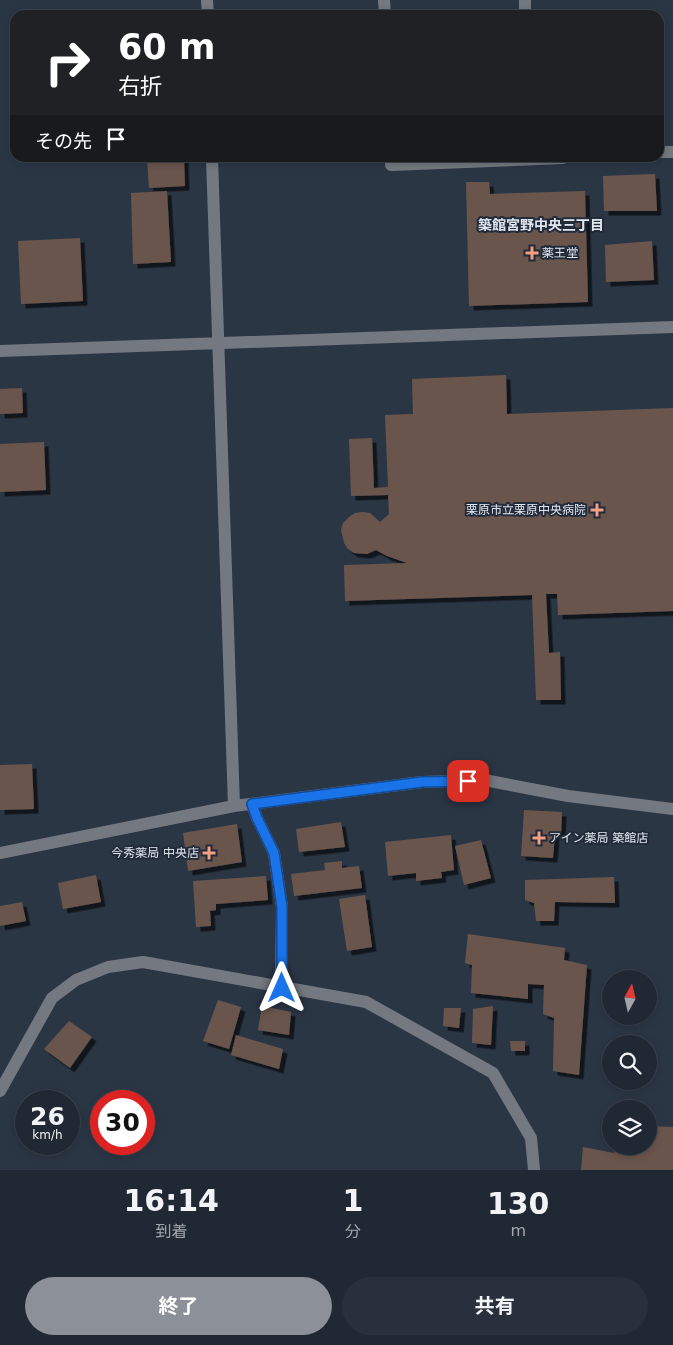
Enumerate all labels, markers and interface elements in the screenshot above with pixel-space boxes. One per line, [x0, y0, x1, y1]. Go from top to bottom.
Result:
text: 60 m [118, 27, 215, 67]
icon: right [35, 30, 100, 95]
text: 右折 [118, 74, 162, 99]
icon: arrive [102, 125, 130, 153]
text: その先 [35, 130, 92, 152]
district label: 築館宮野中央三丁目 [478, 217, 604, 233]
place label: 薬王堂 [542, 246, 578, 260]
marker: 薬王堂 [526, 247, 538, 259]
place label: 栗原市立栗原中央病院 [466, 503, 586, 517]
marker: 栗原市立栗原中央病院 [590, 503, 604, 517]
pin [447, 760, 489, 802]
icon: arrive [454, 767, 482, 795]
place label: アイン薬局 築館店 [549, 831, 648, 845]
marker: アイン薬局 築館店 [533, 832, 545, 844]
place label: 今秀薬局 中央店 [111, 846, 199, 860]
marker: 今秀薬局 中央店 [203, 847, 215, 859]
position arrow [255, 961, 307, 1013]
north arrow [602, 970, 658, 1025]
map controls [602, 970, 657, 1155]
button: search [602, 1035, 657, 1090]
speed limit sign: 30 [90, 1090, 155, 1155]
button: layers [602, 1100, 657, 1155]
text: 26 [30, 1102, 65, 1131]
text: km/h [32, 1128, 63, 1142]
text: 16:14 [124, 1183, 219, 1218]
text: 1 [343, 1183, 363, 1218]
text: 130 [487, 1186, 550, 1221]
text: m [510, 1221, 526, 1240]
text: 到着 [155, 1222, 187, 1241]
text: 分 [345, 1222, 361, 1241]
button: 終了 [25, 1277, 332, 1335]
button: 共有 [342, 1277, 648, 1335]

